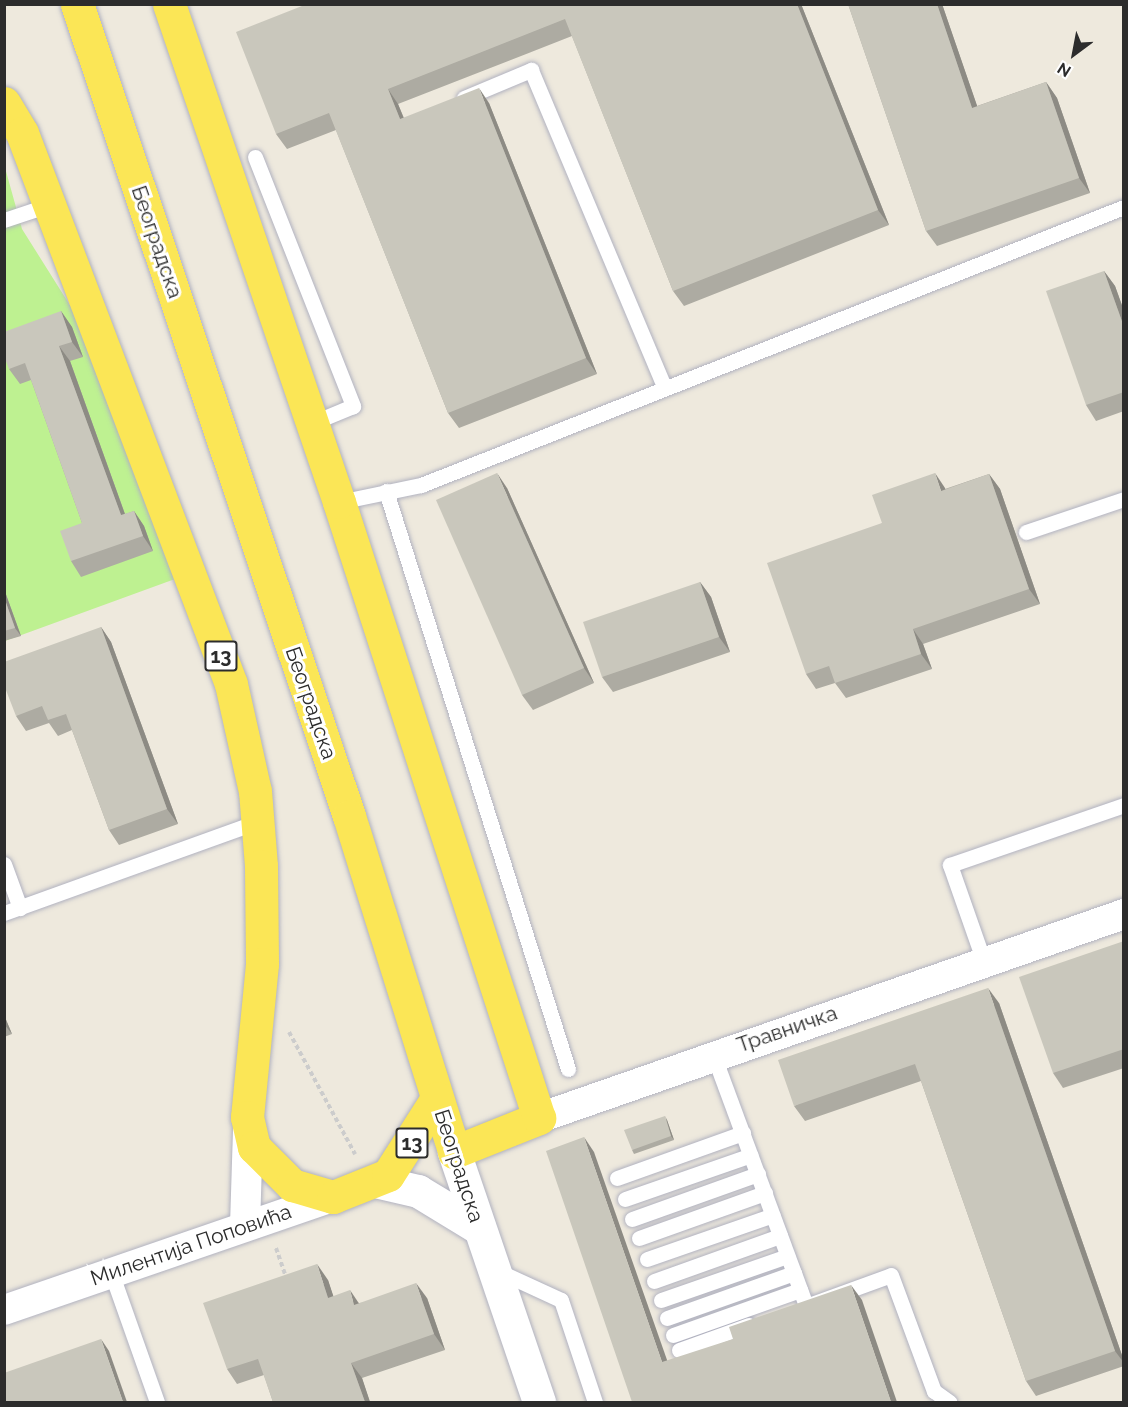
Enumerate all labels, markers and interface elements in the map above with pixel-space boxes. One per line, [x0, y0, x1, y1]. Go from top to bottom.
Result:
north arrow [1044, 24, 1104, 84]
text: N [1054, 58, 1074, 81]
street label: Београдска [126, 182, 188, 302]
road number: 13 [203, 639, 239, 673]
street label: Београдска [280, 643, 342, 763]
street label: Травничка [734, 1000, 840, 1058]
street label: Београдска [429, 1106, 489, 1226]
road number: 13 [394, 1126, 430, 1160]
street label: Милентија Поповића [87, 1199, 295, 1291]

